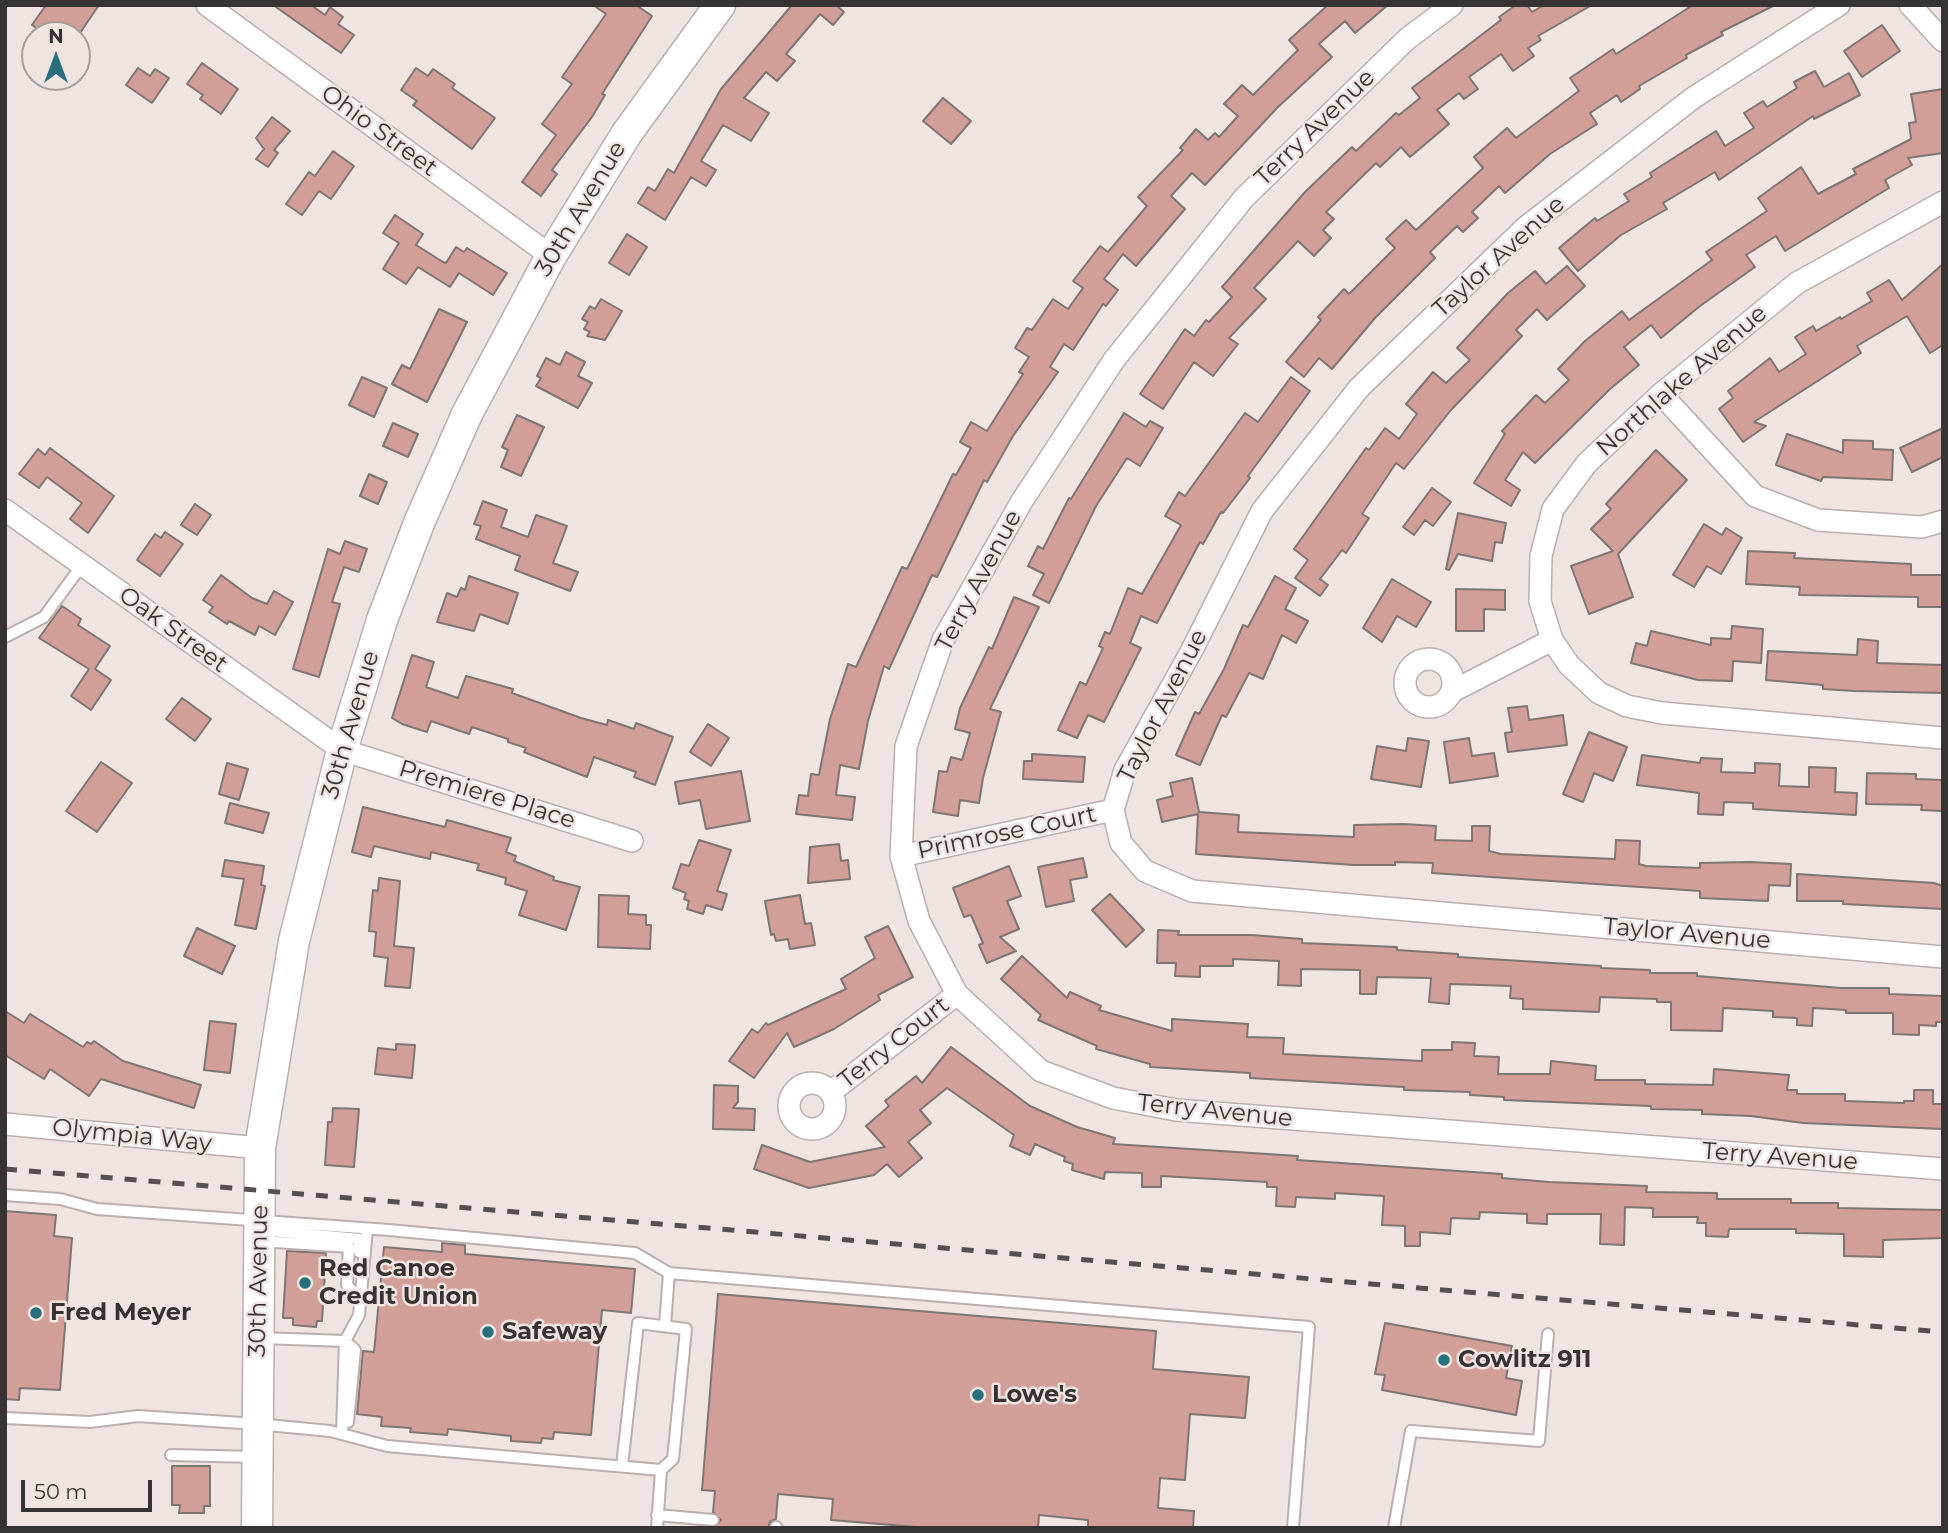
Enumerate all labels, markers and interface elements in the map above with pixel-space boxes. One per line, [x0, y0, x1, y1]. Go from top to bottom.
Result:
north arrow [21, 21, 91, 91]
text: N [48, 25, 64, 48]
street label: Terry Avenue [1249, 64, 1381, 192]
street label: Ohio Street [315, 79, 443, 183]
street label: 30th Avenue [529, 136, 633, 282]
street label: Taylor Avenue [1427, 190, 1571, 324]
street label: Northlake Avenue [1591, 299, 1773, 463]
street label: Terry Avenue [930, 505, 1028, 657]
street label: Oak Street [113, 581, 233, 679]
street label: Taylor Avenue [1112, 625, 1214, 787]
street label: 30th Avenue [316, 648, 386, 802]
street label: Premiere Place [395, 755, 579, 835]
street label: Primrose Court [915, 800, 1099, 866]
street label: Taylor Avenue [1602, 912, 1772, 956]
street label: Terry Court [833, 991, 955, 1095]
street label: Terry Avenue [1136, 1089, 1294, 1133]
street label: Olympia Way [51, 1113, 213, 1159]
street label: Terry Avenue [1701, 1137, 1859, 1177]
street label: 30th Avenue [243, 1205, 275, 1357]
place label: Red Canoe Credit Union [319, 1255, 478, 1311]
marker: Red Canoe Credit Union [297, 1275, 313, 1291]
place label: Fred Meyer [50, 1299, 191, 1327]
marker: Fred Meyer [28, 1305, 44, 1321]
place label: Safeway [502, 1318, 607, 1346]
marker: Safeway [480, 1324, 496, 1340]
place label: Cowlitz 911 [1458, 1346, 1591, 1374]
marker: Cowlitz 911 [1436, 1352, 1452, 1368]
place label: Lowe's [992, 1381, 1077, 1409]
marker: Lowe's [970, 1387, 986, 1403]
scale bar [24, 1466, 156, 1510]
text: 50 m [34, 1479, 88, 1504]

